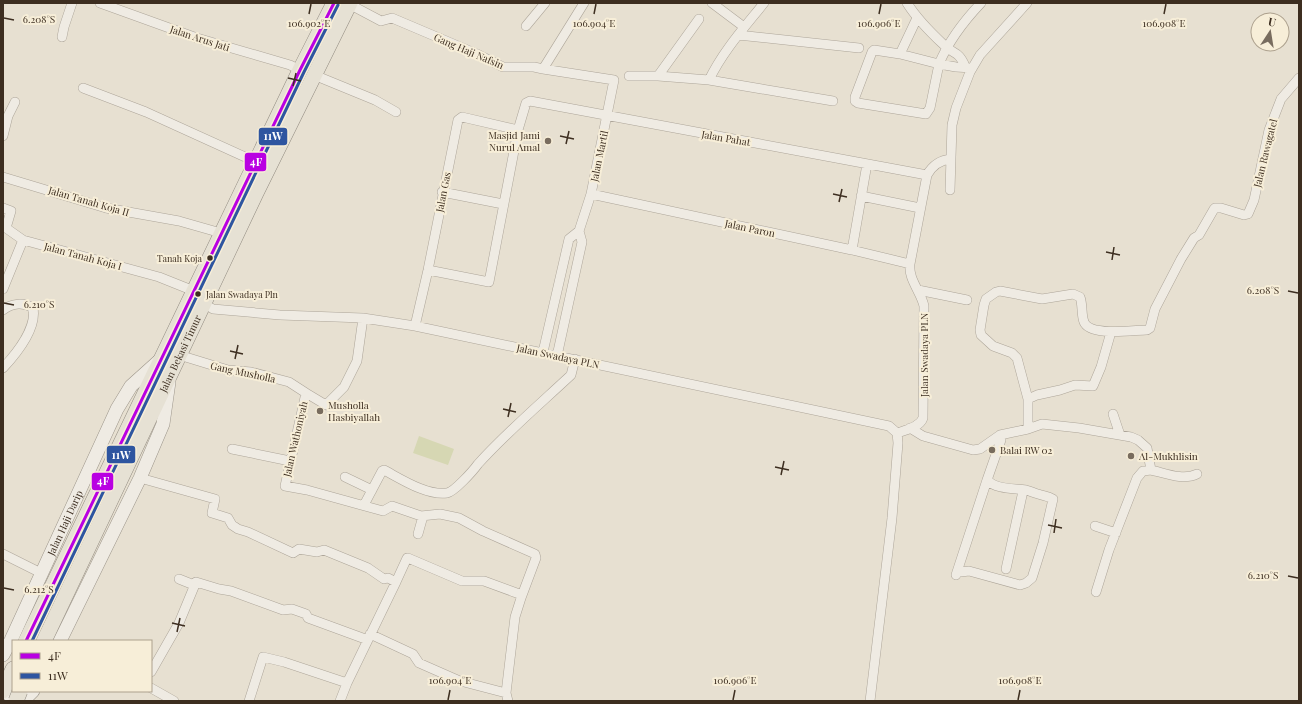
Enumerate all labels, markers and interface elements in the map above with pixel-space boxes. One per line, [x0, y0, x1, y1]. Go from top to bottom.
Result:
text: 6.208°S [23, 12, 55, 26]
north arrow [1250, 12, 1290, 52]
text: U [1267, 14, 1278, 30]
text: 106.902°E [288, 16, 330, 30]
text: 106.904°E [573, 16, 615, 30]
text: 106.906°E [858, 16, 900, 30]
text: 106.908°E [1142, 16, 1186, 30]
street label: Jalan Arus Jati [167, 21, 232, 54]
street label: Gang Haji Nafsin [432, 30, 506, 72]
street label: Jalan Rawagatel [1250, 117, 1280, 190]
line badge: 11W [258, 127, 288, 146]
street label: Jalan Pahat [699, 127, 752, 149]
text: 11W [263, 128, 283, 143]
place label: Masjid Jami Nurul Amal [488, 128, 540, 154]
street label: Jalan Martil [587, 129, 611, 184]
marker: Masjid Jami Nurul Amal [543, 136, 553, 146]
line badge: 4F [244, 152, 267, 172]
text: 4F [250, 154, 263, 169]
street label: Jalan Gas [432, 171, 454, 214]
street label: Jalan Tanah Koja II [46, 183, 131, 219]
street label: Jalan Paron [723, 216, 776, 240]
street label: Jalan Tanah Koja I [42, 239, 123, 273]
place label: Tanah Koja [157, 252, 203, 264]
marker: Tanah Koja [205, 253, 215, 263]
text: 6.208°S [1247, 283, 1279, 297]
place label: Jalan Swadaya Pln [205, 288, 279, 300]
marker: Jalan Swadaya Pln [193, 289, 203, 299]
text: 6.210°S [24, 297, 54, 311]
street label: Jalan Bekasi Timur [155, 312, 205, 395]
street label: Jalan Swadaya PLN [917, 313, 931, 398]
street label: Jalan Swadaya PLN [514, 340, 601, 372]
street label: Gang Musholla [209, 358, 277, 386]
place label: Musholla Hasbiyallah [328, 398, 380, 424]
street label: Jalan Wathoniyah [279, 400, 311, 479]
marker: Musholla Hasbiyallah [315, 406, 325, 416]
place label: Balai RW 02 [1000, 443, 1053, 457]
line badge: 11W [106, 445, 136, 464]
marker: Balai RW 02 [987, 445, 997, 455]
text: 11W [111, 447, 131, 462]
place label: Al-Mukhlisin [1138, 449, 1198, 463]
marker: Al-Mukhlisin [1126, 451, 1136, 461]
line badge: 4F [91, 472, 114, 491]
text: 4F [97, 473, 110, 488]
street label: Jalan Haji Darip [43, 488, 86, 559]
text: 6.210°S [1248, 568, 1278, 582]
text: 6.212°S [24, 582, 54, 596]
legend [12, 640, 152, 692]
text: 4F [48, 647, 61, 663]
text: 11W [48, 667, 68, 683]
text: 106.904°E [429, 673, 471, 687]
text: 106.906°E [714, 673, 756, 687]
text: 106.908°E [998, 673, 1042, 687]

